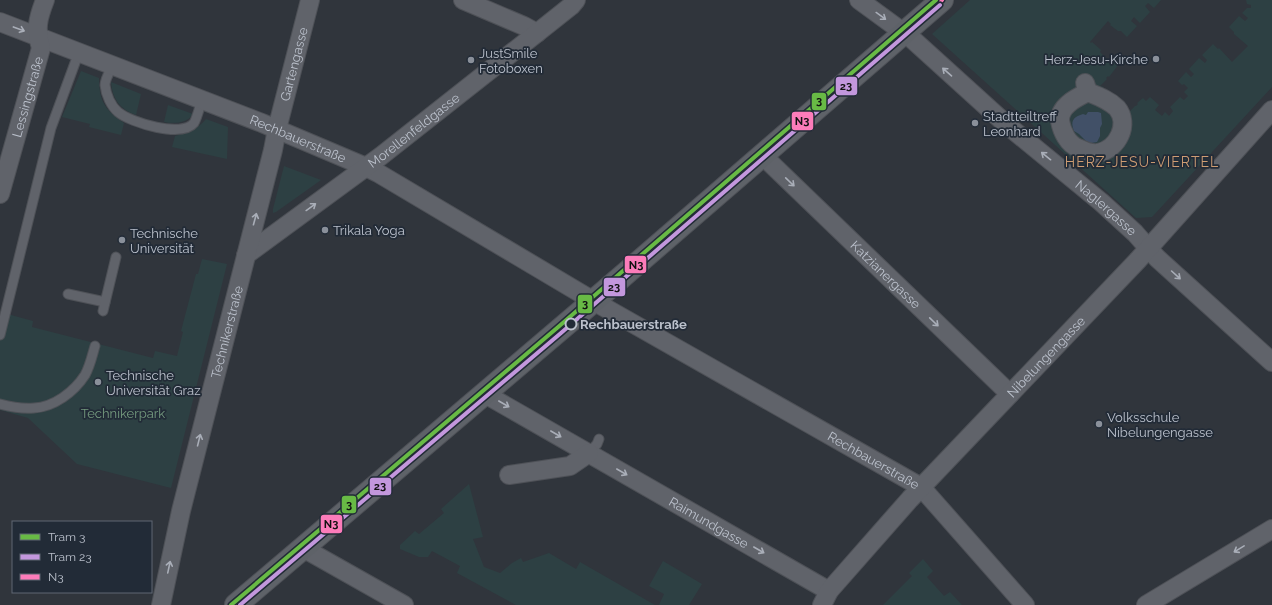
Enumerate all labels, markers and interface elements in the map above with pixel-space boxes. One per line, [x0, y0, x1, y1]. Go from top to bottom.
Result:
one-way arrow [876, 12, 887, 20]
street label: Gartengasse [277, 25, 311, 103]
one-way arrow [12, 26, 25, 33]
place label: JustSmile Fotoboxen [479, 46, 543, 76]
place label: Herz-Jesu-Kirche [1044, 52, 1148, 67]
street label: Lessingstraße [9, 54, 46, 139]
marker: Herz-Jesu-Kirche [1151, 54, 1161, 64]
marker: JustSmile Fotoboxen [466, 55, 476, 65]
one-way arrow [942, 67, 953, 76]
line badge: 23 [835, 76, 858, 96]
text: 23 [840, 80, 852, 93]
street label: Morellenfeldgasse [365, 90, 463, 171]
line badge: 3 [811, 92, 827, 111]
text: 3 [816, 95, 822, 108]
place label: Stadtteiltreff Leonhard [983, 109, 1057, 139]
line badge: N3 [791, 111, 814, 131]
street label: Rechbauerstraße [248, 112, 349, 166]
text: N3 [795, 115, 809, 128]
marker: Stadtteiltreff Leonhard [970, 118, 980, 128]
one-way arrow [1041, 152, 1052, 161]
district label: HERZ-JESU-VIERTEL [1065, 154, 1219, 170]
one-way arrow [785, 177, 795, 187]
street label: Naglergasse [1072, 177, 1140, 239]
one-way arrow [305, 203, 316, 211]
one-way arrow [252, 213, 259, 226]
place label: Trikala Yoga [333, 223, 405, 238]
marker: Trikala Yoga [320, 225, 330, 235]
place label: Technische Universität [130, 226, 198, 256]
marker: Technische Universität [117, 235, 127, 245]
street label: Katzianergasse [848, 238, 924, 312]
line badge: N3 [624, 255, 647, 274]
text: N3 [629, 259, 643, 272]
one-way arrow [1171, 270, 1181, 280]
line badge: 23 [603, 277, 626, 297]
text: 23 [608, 281, 620, 294]
street label: Technikerstraße [208, 284, 246, 380]
line badge: 3 [577, 294, 593, 314]
text: 3 [582, 298, 588, 311]
street label: Nibelungengasse [1004, 313, 1088, 401]
marker: Rechbauerstraße [564, 317, 578, 331]
place label: Rechbauerstraße [580, 317, 687, 332]
one-way arrow [929, 317, 939, 326]
place label: Technische Universität Graz [106, 368, 201, 398]
marker: Technische Universität Graz [93, 377, 103, 387]
one-way arrow [498, 401, 510, 409]
park label: Technikerpark [81, 406, 165, 421]
place label: Volksschule Nibelungengasse [1107, 410, 1213, 440]
marker: Volksschule Nibelungengasse [1094, 419, 1104, 429]
street label: Rechbauerstraße [825, 429, 922, 493]
one-way arrow [549, 430, 561, 438]
one-way arrow [195, 434, 203, 447]
one-way arrow [616, 468, 628, 476]
line badge: 23 [369, 477, 392, 496]
text: 23 [374, 480, 386, 493]
street label: Raimundgasse [666, 494, 751, 551]
line badge: 3 [341, 495, 357, 514]
text: 3 [346, 499, 352, 512]
line badge: N3 [320, 514, 343, 534]
text: N3 [324, 518, 338, 531]
legend [12, 521, 152, 593]
text: Tram 3 [48, 530, 85, 544]
one-way arrow [1233, 545, 1245, 553]
one-way arrow [753, 547, 765, 555]
text: Tram 23 [48, 550, 92, 564]
one-way arrow [165, 561, 173, 574]
text: N3 [48, 570, 64, 584]

